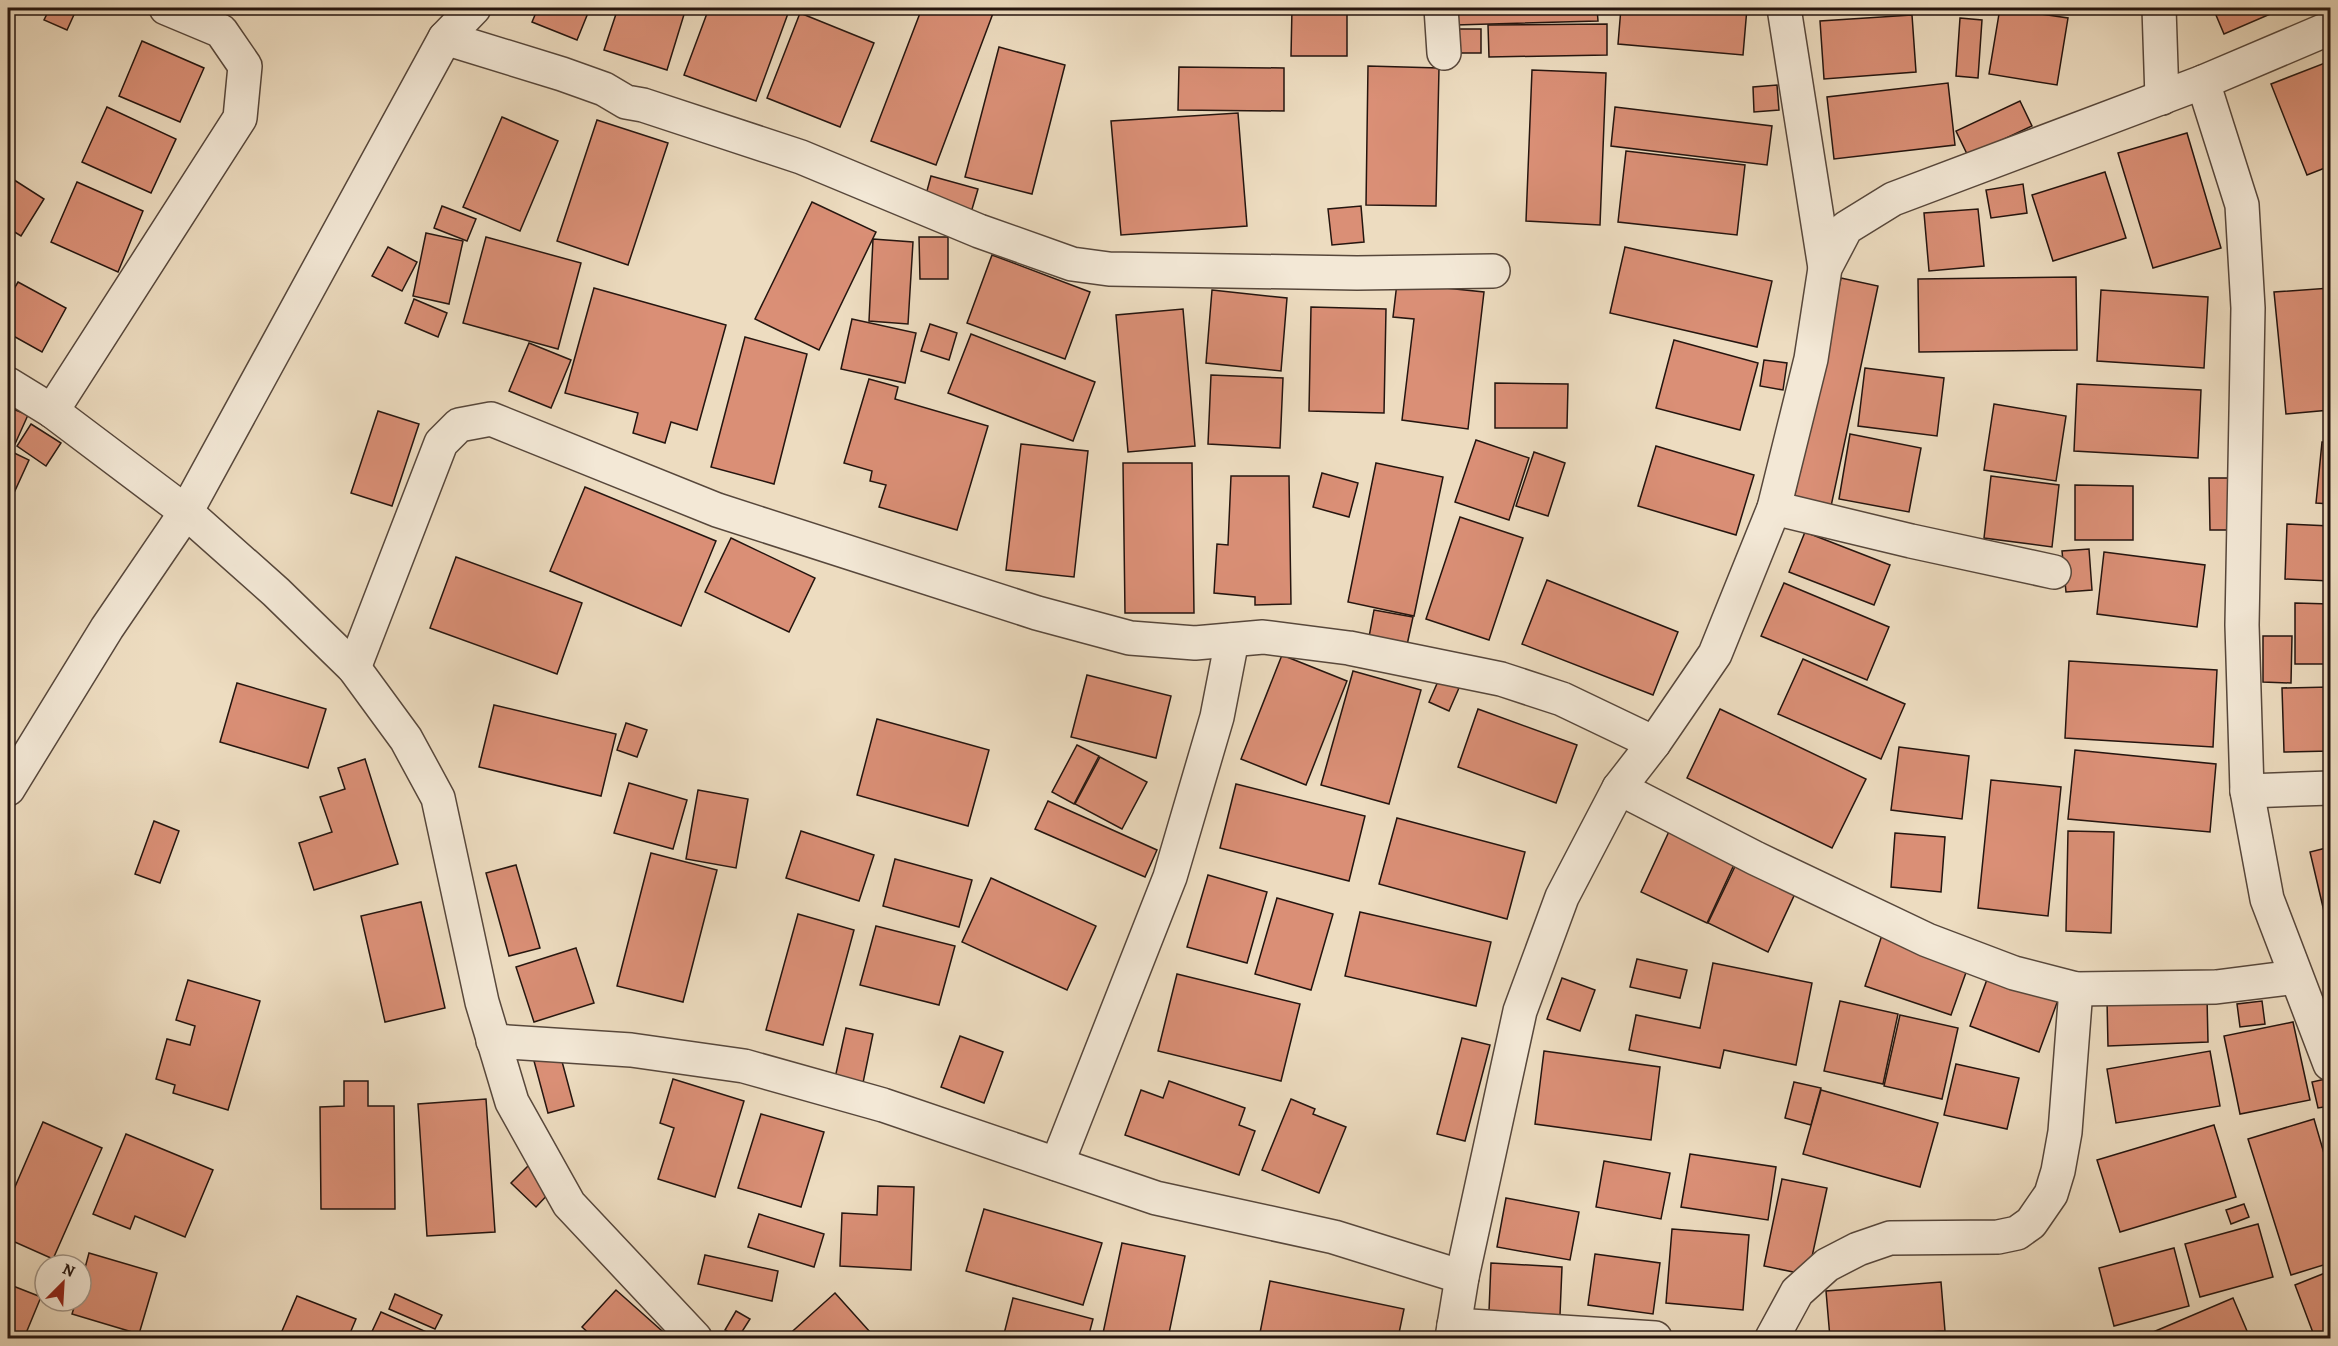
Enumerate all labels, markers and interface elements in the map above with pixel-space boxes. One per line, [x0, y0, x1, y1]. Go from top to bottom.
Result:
north arrow [33, 1253, 93, 1313]
text: N [59, 1258, 79, 1283]

